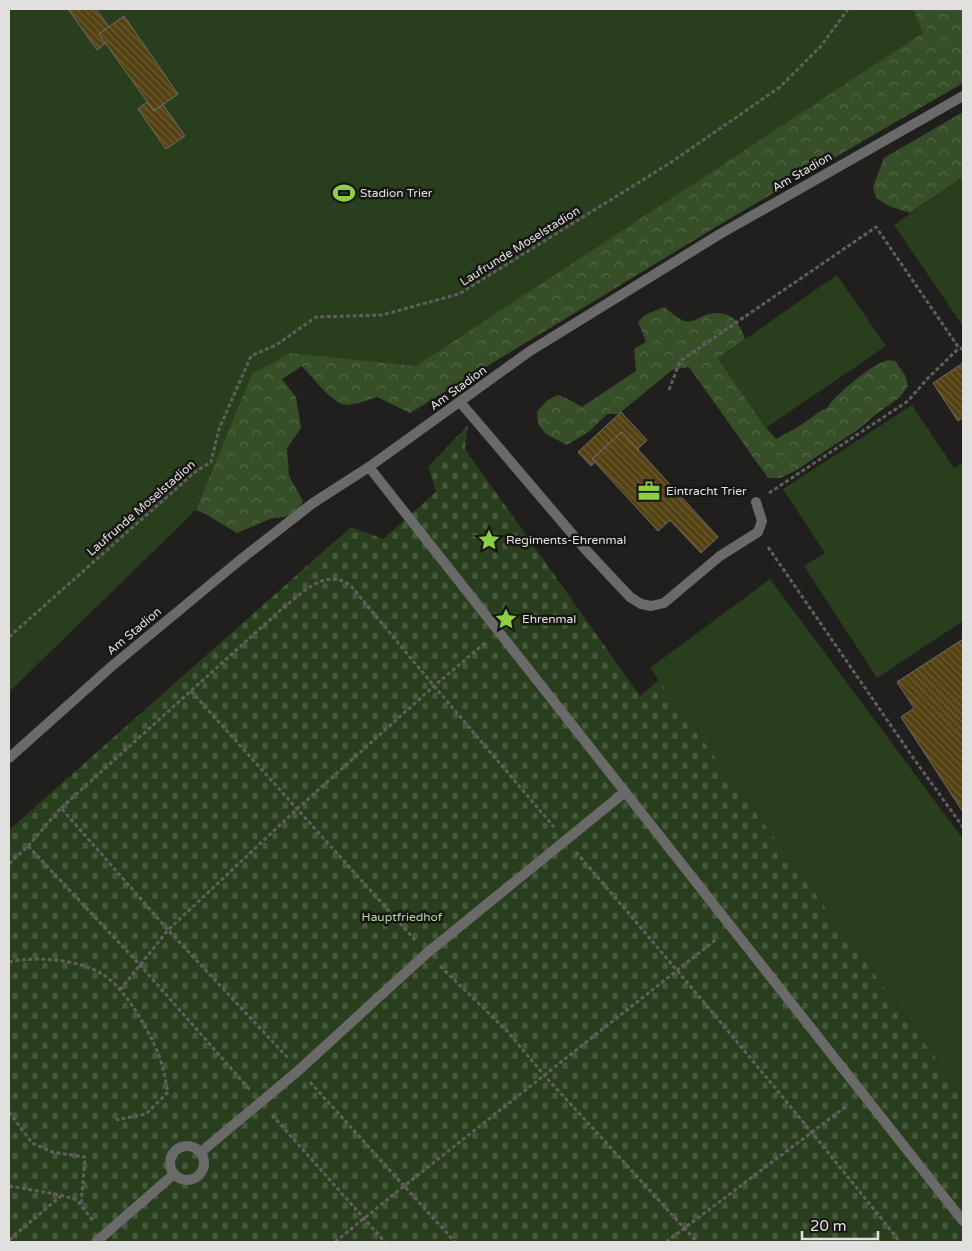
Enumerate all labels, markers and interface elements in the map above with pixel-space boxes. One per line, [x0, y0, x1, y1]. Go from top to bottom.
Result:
street label: Am Stadion [770, 149, 834, 195]
sports icon: Stadion Trier [331, 180, 357, 206]
place label: Stadion Trier [360, 186, 433, 200]
street label: Laufrunde Moselstadion [457, 203, 583, 289]
street label: Am Stadion [427, 363, 489, 413]
street label: Laufrunde Moselstadion [84, 457, 198, 559]
office icon: Eintracht Trier [636, 478, 662, 504]
place label: Eintracht Trier [666, 484, 747, 498]
place icon: Regiments-Ehrenmal [476, 527, 502, 553]
place label: Regiments-Ehrenmal [506, 533, 626, 547]
street label: Am Stadion [104, 604, 164, 658]
place icon: Ehrenmal [493, 606, 519, 632]
place label: Ehrenmal [522, 612, 576, 626]
park label: Hauptfriedhof [362, 910, 443, 924]
scale bar [802, 1208, 878, 1240]
text: 20 m [810, 1217, 847, 1235]

